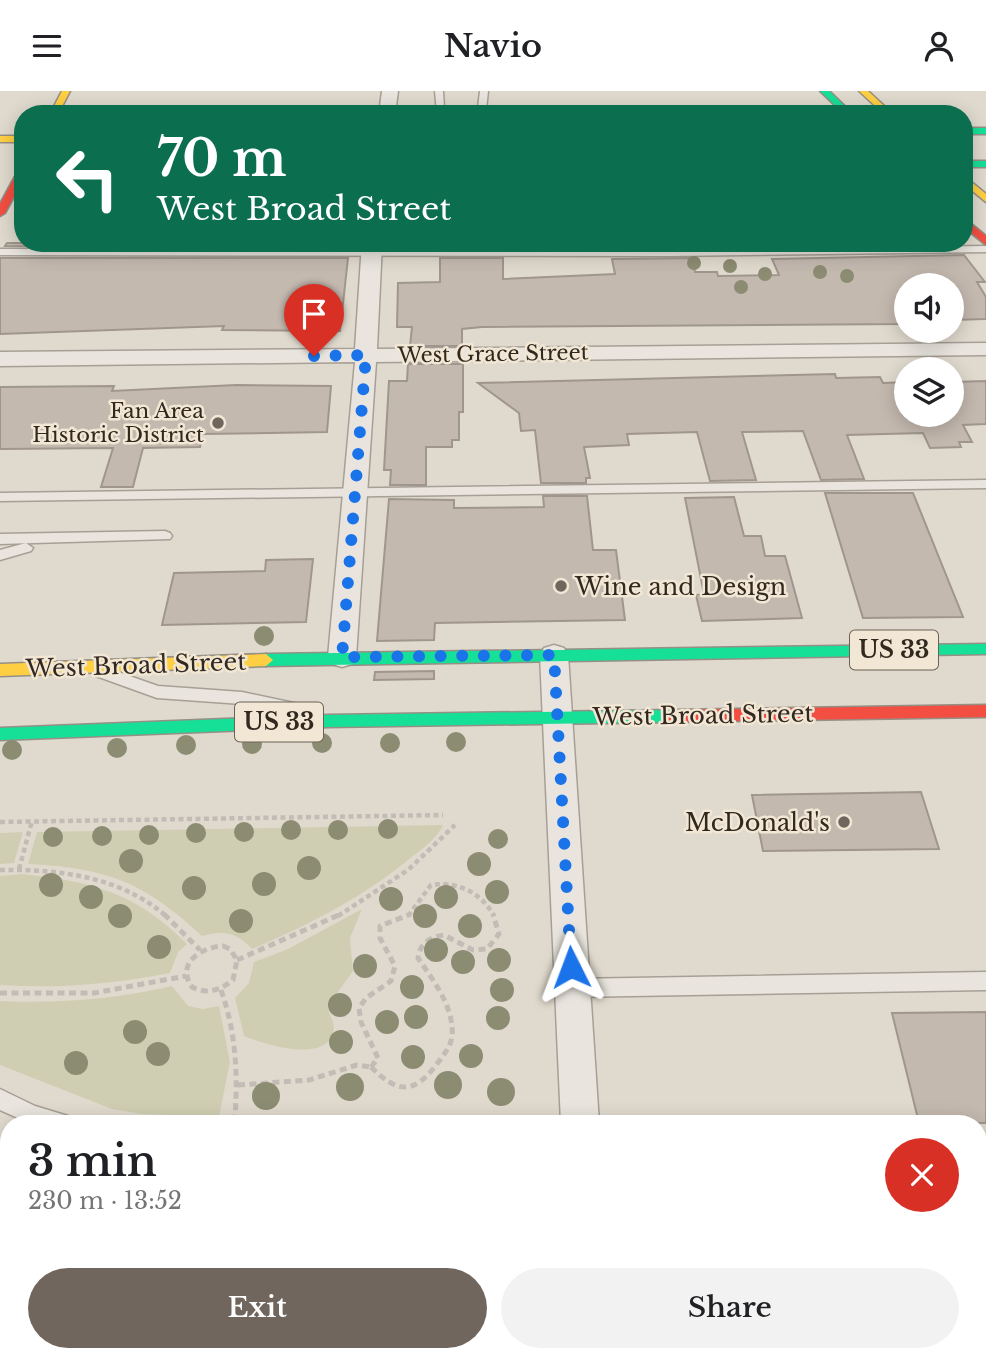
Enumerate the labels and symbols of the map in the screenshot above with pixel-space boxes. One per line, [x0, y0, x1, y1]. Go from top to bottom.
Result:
pin [284, 284, 344, 356]
street label: West Grace Street [396, 339, 589, 369]
place label: Fan Area Historic District [32, 398, 204, 448]
marker: Fan Area Historic District [210, 415, 226, 431]
place label: Wine and Design [574, 572, 786, 601]
marker: Wine and Design [553, 578, 569, 594]
road number: US 33 [850, 631, 938, 670]
street label: West Broad Street [24, 647, 247, 683]
street label: West Broad Street [591, 699, 814, 731]
road number: US 33 [235, 702, 323, 741]
place label: McDonald's [685, 808, 830, 837]
marker: McDonald's [836, 814, 852, 830]
position arrow [534, 930, 608, 1004]

